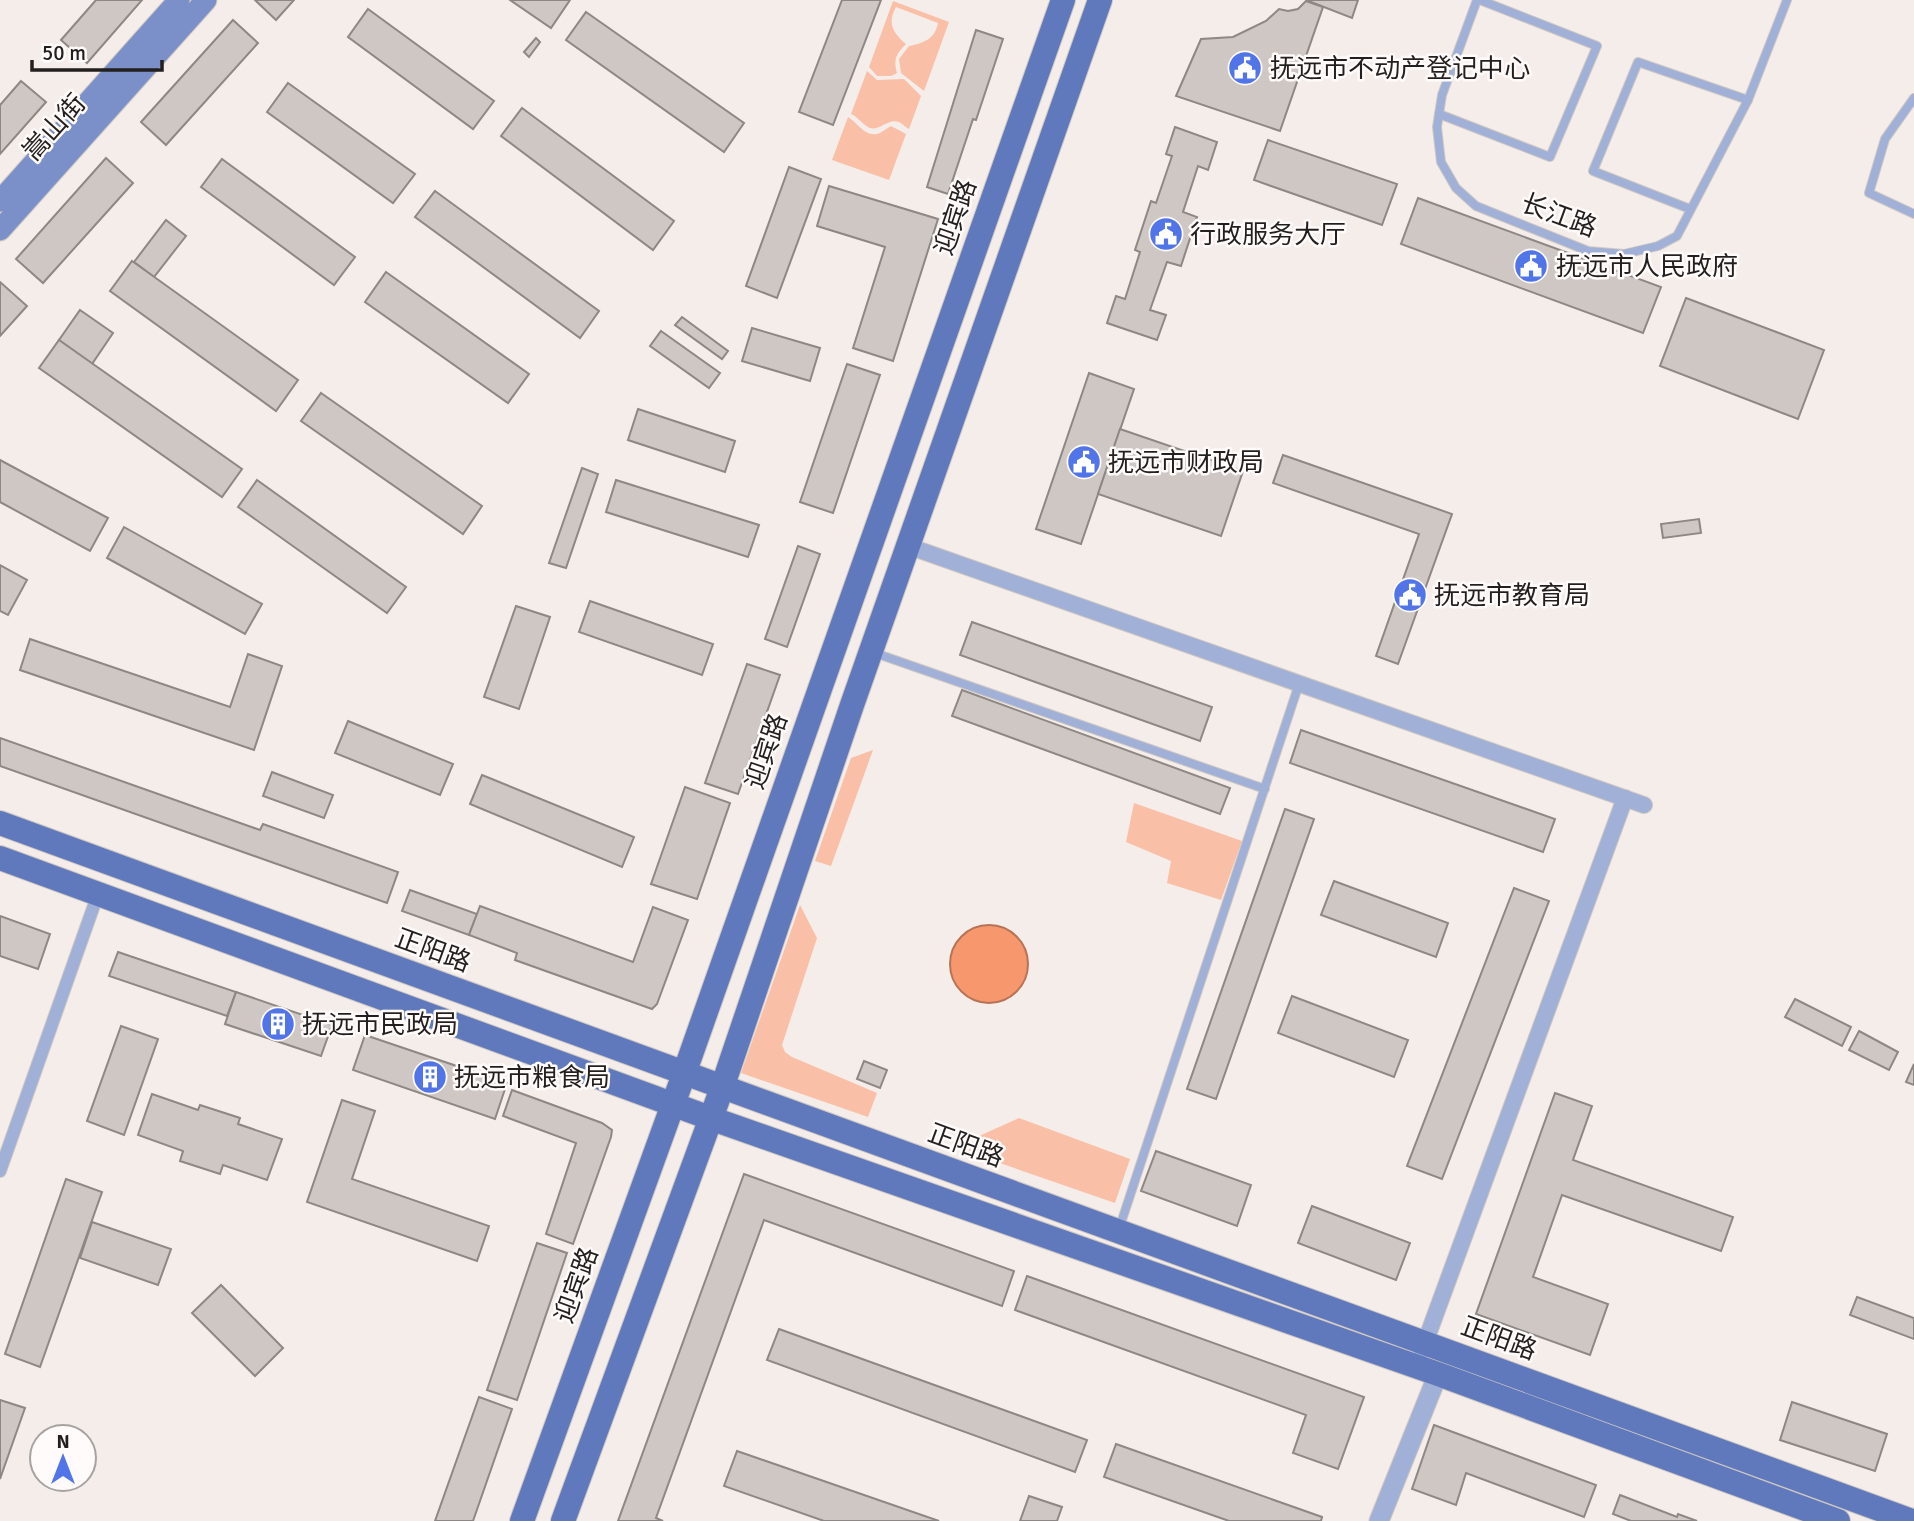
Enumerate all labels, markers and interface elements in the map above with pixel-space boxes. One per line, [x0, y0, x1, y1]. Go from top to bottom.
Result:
scale bar [32, 28, 161, 72]
text: 50 m [42, 40, 86, 66]
public building icon: 抚远市不动产登记中心 [1226, 49, 1264, 87]
place label: 抚远市不动产登记中心 [1270, 53, 1530, 85]
street label: 嵩山街 [17, 88, 93, 167]
street label: 迎宾路 [928, 175, 984, 259]
street label: 长江路 [1517, 188, 1601, 244]
public building icon: 行政服务大厅 [1147, 215, 1185, 253]
place label: 行政服务大厅 [1190, 219, 1346, 251]
public building icon: 抚远市人民政府 [1512, 247, 1550, 285]
place label: 抚远市人民政府 [1556, 251, 1738, 283]
public building icon: 抚远市财政局 [1065, 443, 1103, 481]
place label: 抚远市财政局 [1108, 447, 1264, 479]
public building icon: 抚远市教育局 [1391, 576, 1429, 614]
place label: 抚远市教育局 [1434, 580, 1590, 612]
street label: 迎宾路 [739, 709, 795, 793]
street label: 正阳路 [391, 923, 475, 979]
building icon: 抚远市民政局 [259, 1005, 297, 1043]
place label: 抚远市民政局 [302, 1009, 458, 1041]
building icon: 抚远市粮食局 [411, 1058, 449, 1096]
place label: 抚远市粮食局 [454, 1062, 610, 1094]
street label: 正阳路 [924, 1118, 1008, 1174]
street label: 迎宾路 [549, 1243, 605, 1327]
street label: 正阳路 [1457, 1311, 1541, 1367]
north arrow [28, 1423, 98, 1493]
text: N [56, 1430, 70, 1454]

